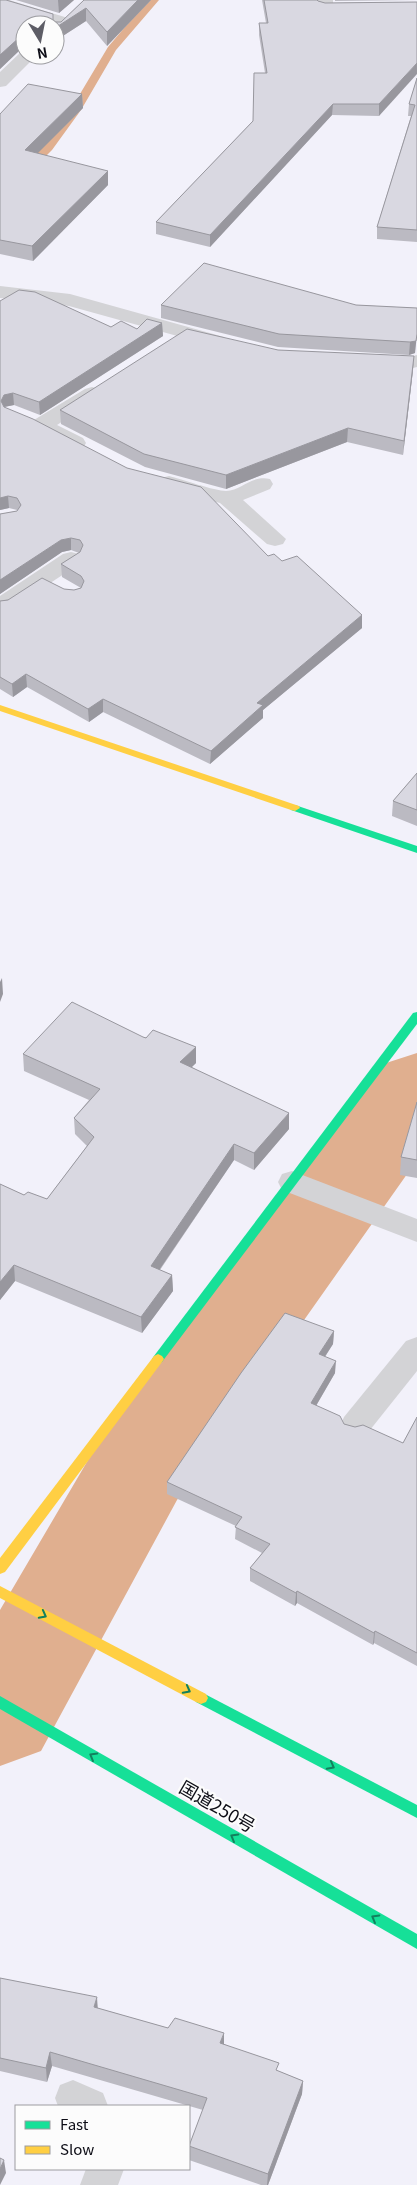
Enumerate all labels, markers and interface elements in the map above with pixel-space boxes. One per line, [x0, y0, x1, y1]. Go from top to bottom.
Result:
north arrow [15, 15, 65, 65]
text: N [36, 43, 49, 65]
one-way arrow [38, 1609, 47, 1619]
one-way arrow [182, 1684, 191, 1694]
one-way arrow [89, 1752, 98, 1762]
one-way arrow [325, 1760, 334, 1770]
street label: 国道250号 [175, 1773, 261, 1838]
one-way arrow [230, 1833, 239, 1843]
one-way arrow [371, 1914, 380, 1924]
legend [15, 2105, 190, 2170]
text: Fast [60, 2113, 89, 2134]
text: Slow [60, 2138, 94, 2159]

